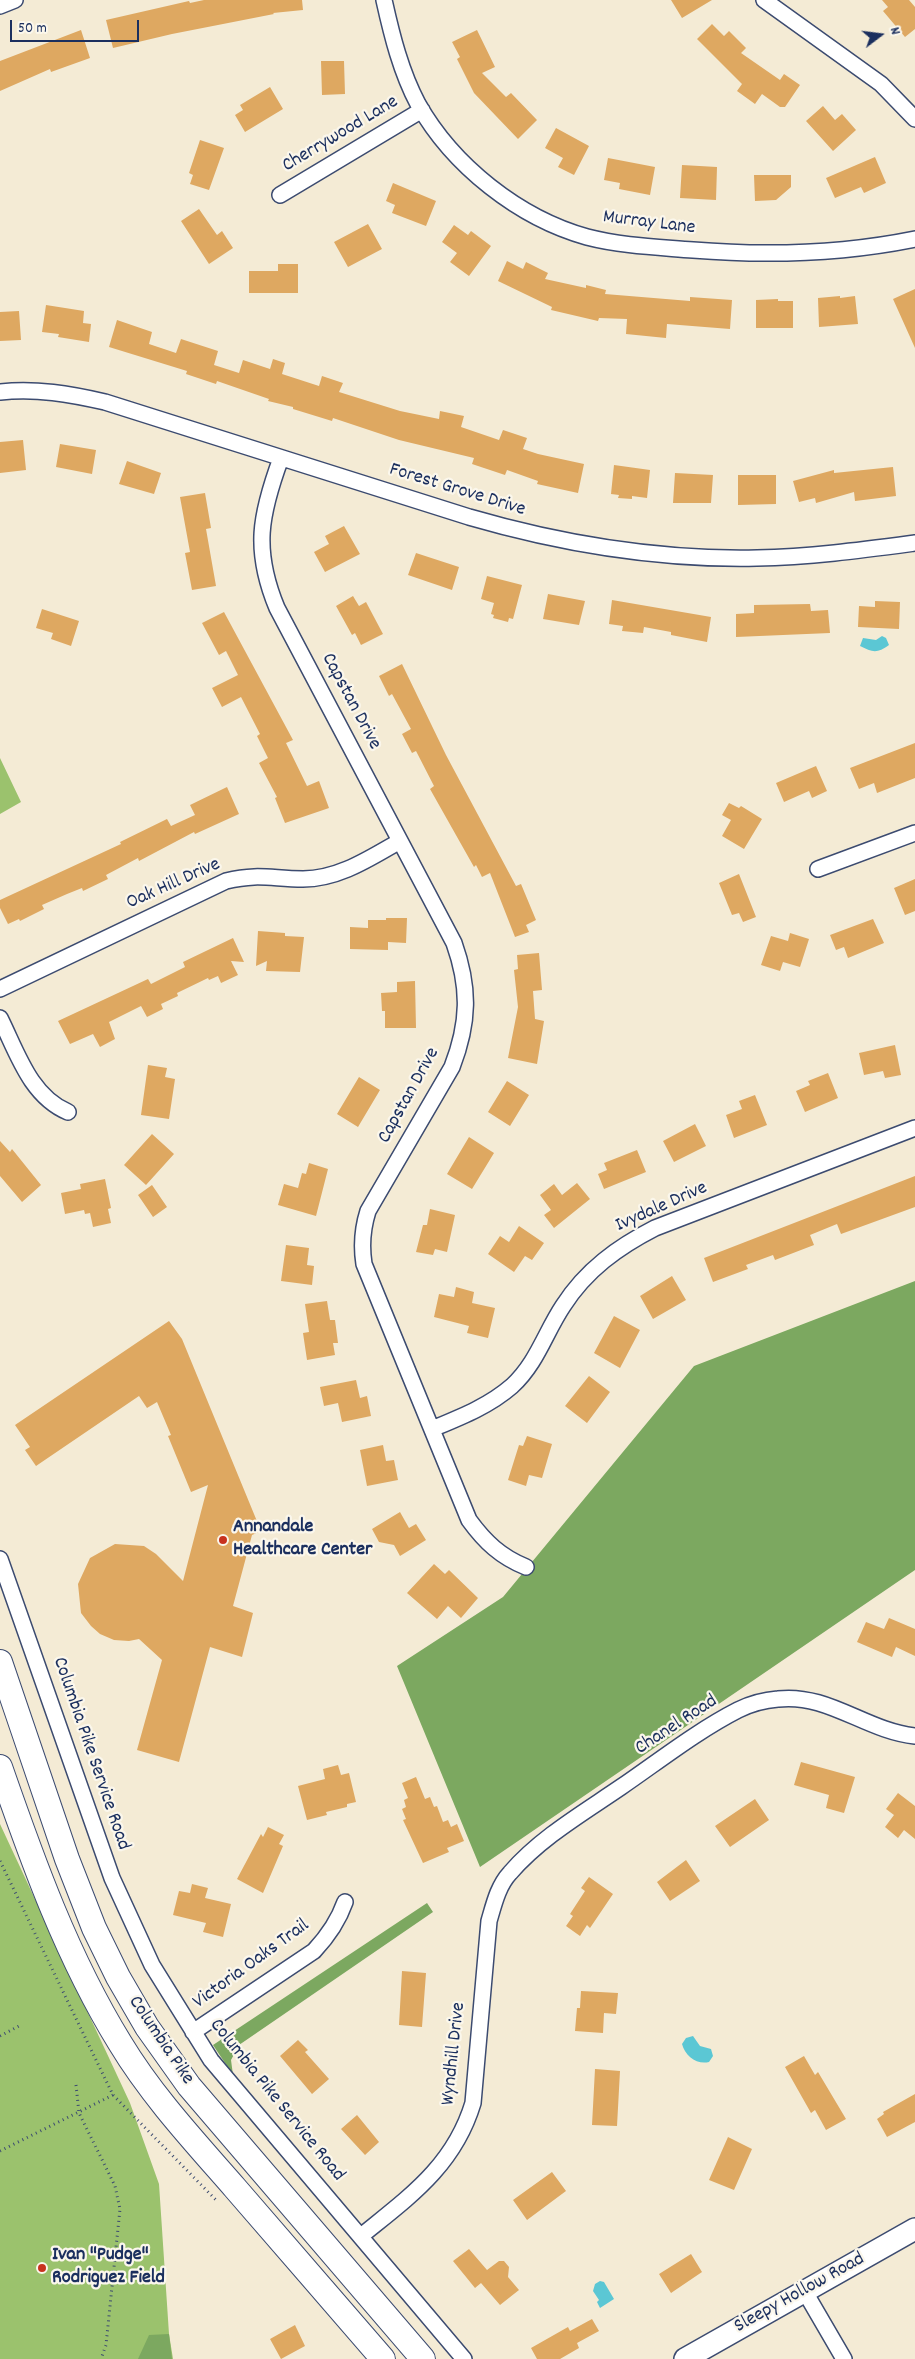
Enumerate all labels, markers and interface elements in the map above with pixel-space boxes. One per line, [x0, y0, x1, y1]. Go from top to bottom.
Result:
scale bar [12, 10, 141, 42]
north arrow [855, 10, 905, 60]
text: 50 m [18, 18, 47, 40]
text: N [884, 25, 905, 37]
street label: Cherrywood Lane [279, 91, 403, 179]
street label: Murray Lane [601, 206, 697, 242]
street label: Forest Grove Drive [386, 459, 528, 523]
street label: Capstan Drive [315, 650, 385, 754]
street label: Oak Hill Drive [123, 854, 225, 916]
street label: Capstan Drive [374, 1044, 446, 1148]
street label: Ivydale Drive [612, 1177, 712, 1239]
place label: Annandale Healthcare Center [233, 1516, 372, 1563]
marker: Annandale Healthcare Center [217, 1534, 229, 1546]
street label: Columbia Pike Service Road [46, 1654, 134, 1854]
street label: Chanel Road [631, 1691, 723, 1761]
street label: Victoria Oaks Trail [189, 1915, 315, 2015]
street label: Columbia Pike [122, 1992, 198, 2090]
street label: Wyndhill Drive [438, 2001, 472, 2107]
street label: Columbia Pike Service Road [203, 2015, 349, 2187]
place label: Ivan "Pudge" Rodriguez Field [52, 2244, 165, 2291]
street label: Sleepy Hollow Road [731, 2248, 869, 2340]
marker: Ivan "Pudge" Rodriguez Field [36, 2262, 48, 2274]

